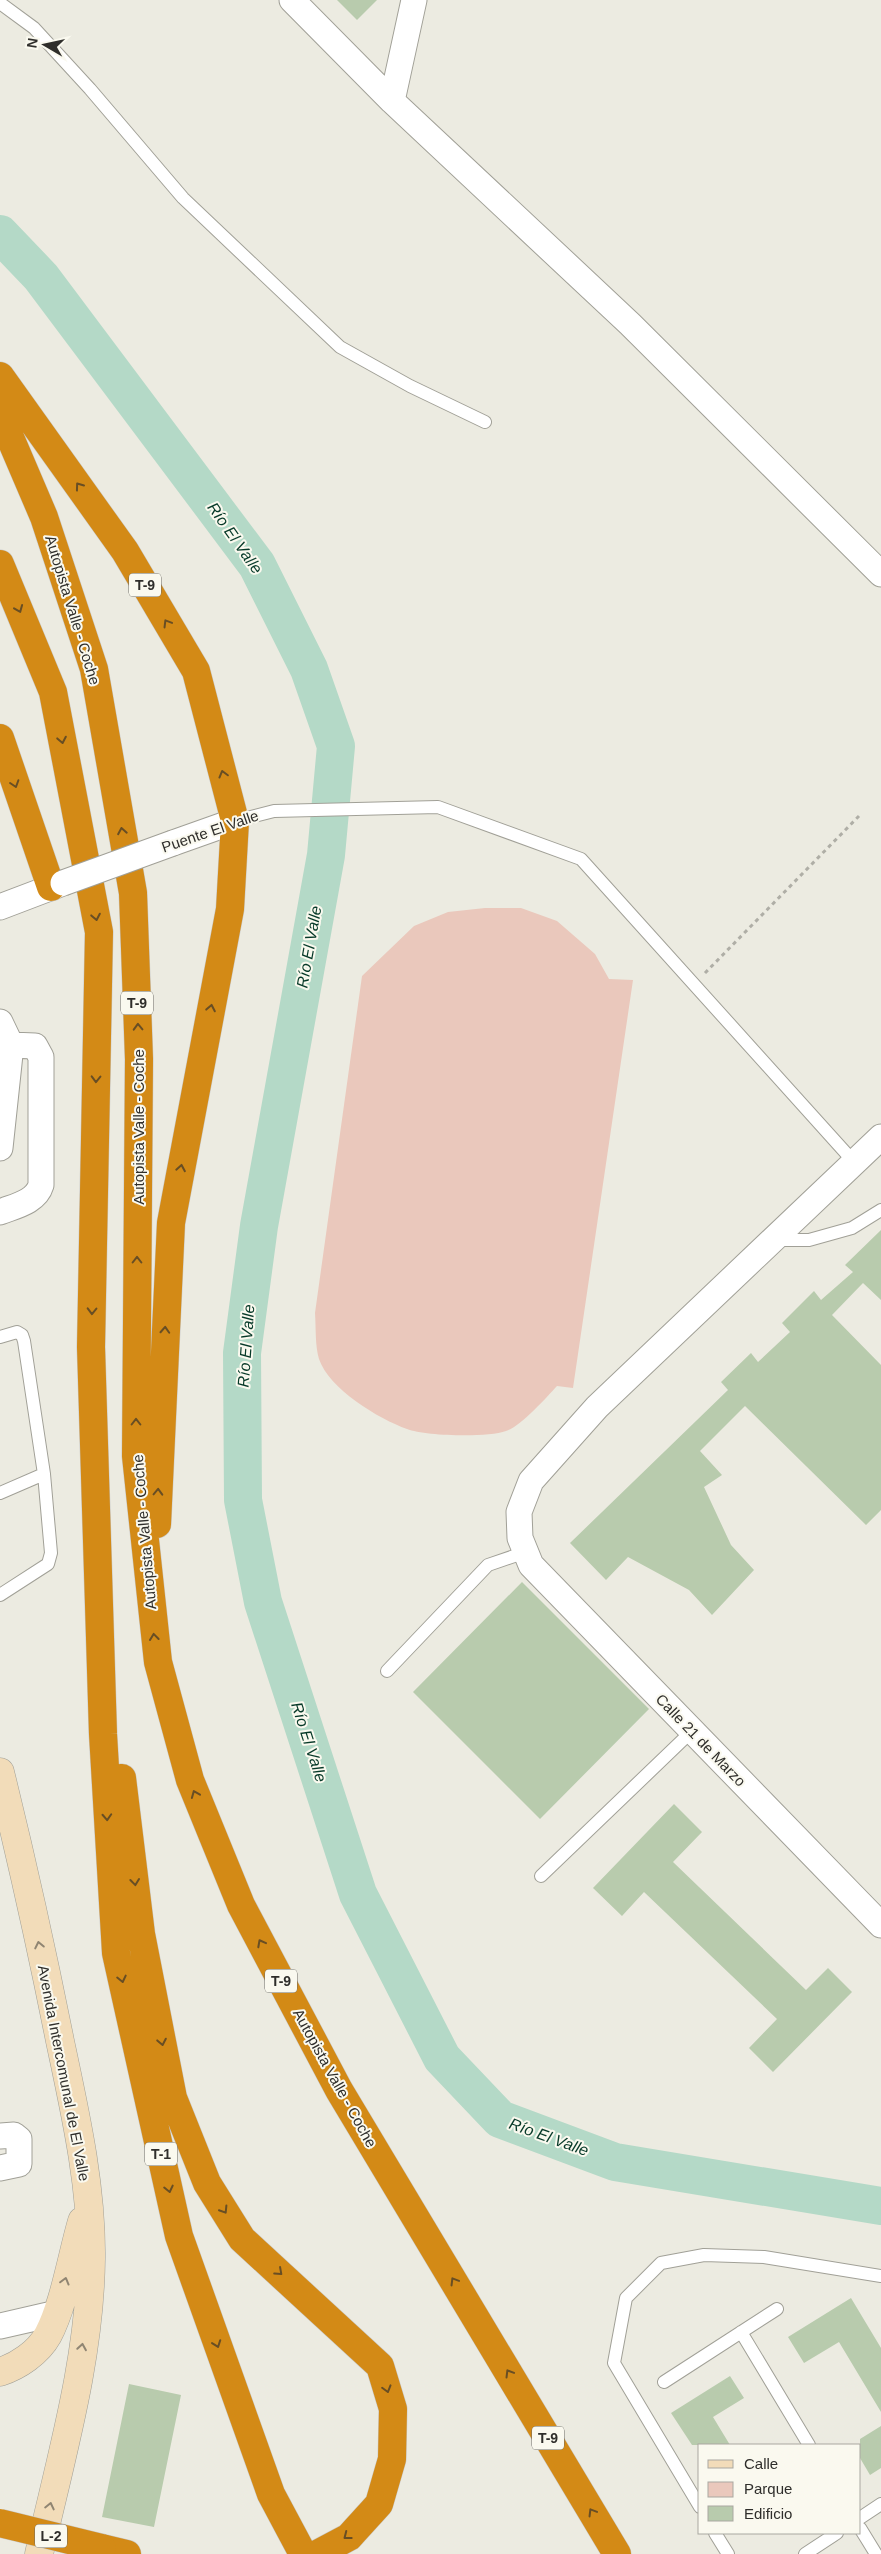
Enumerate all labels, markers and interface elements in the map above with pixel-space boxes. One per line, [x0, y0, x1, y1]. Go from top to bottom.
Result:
north arrow [20, 20, 70, 70]
text: N [23, 37, 41, 49]
one-way arrow [76, 483, 85, 492]
water label: Río El Valle [204, 499, 266, 577]
street label: Autopista Valle - Coche [42, 533, 104, 687]
road number: T-9 [129, 574, 161, 596]
one-way arrow [12, 604, 23, 613]
one-way arrow [164, 619, 174, 628]
one-way arrow [57, 735, 67, 744]
one-way arrow [218, 769, 229, 778]
one-way arrow [9, 780, 19, 788]
street label: Puente El Valle [159, 806, 261, 856]
one-way arrow [118, 827, 128, 835]
water label: Río El Valle [293, 905, 325, 989]
one-way arrow [91, 912, 101, 921]
road number: T-9 [121, 991, 153, 1014]
one-way arrow [205, 1004, 215, 1013]
one-way arrow [133, 1023, 143, 1031]
street label: Autopista Valle - Coche [130, 1049, 147, 1205]
one-way arrow [91, 1075, 102, 1083]
one-way arrow [175, 1164, 185, 1172]
one-way arrow [132, 1256, 142, 1264]
water label: Río El Valle [235, 1304, 257, 1388]
one-way arrow [87, 1308, 97, 1315]
one-way arrow [160, 1325, 171, 1333]
one-way arrow [131, 1418, 141, 1426]
street label: Autopista Valle - Coche [129, 1454, 159, 1610]
one-way arrow [153, 1488, 164, 1496]
one-way arrow [150, 1633, 160, 1641]
street label: Calle 21 de Marzo [653, 1690, 749, 1790]
water label: Río El Valle [288, 1700, 330, 1784]
one-way arrow [191, 1790, 202, 1799]
one-way arrow [102, 1814, 113, 1822]
one-way arrow [129, 1879, 140, 1887]
one-way arrow [257, 1939, 267, 1948]
one-way arrow [35, 1941, 45, 1950]
street label: Avenida Intercomunal de El Valle [35, 1964, 93, 2182]
road number: T-9 [265, 1970, 297, 1992]
one-way arrow [116, 1975, 127, 1983]
street label: Autopista Valle - Coche [290, 2006, 380, 2150]
one-way arrow [156, 2038, 167, 2047]
water label: Río El Valle [507, 2115, 591, 2159]
road number: T-1 [145, 2142, 177, 2166]
one-way arrow [163, 2184, 173, 2193]
one-way arrow [218, 2204, 228, 2213]
one-way arrow [273, 2266, 282, 2275]
one-way arrow [60, 2278, 70, 2286]
one-way arrow [451, 2278, 461, 2287]
one-way arrow [211, 2339, 221, 2347]
one-way arrow [77, 2343, 87, 2352]
one-way arrow [506, 2369, 516, 2378]
one-way arrow [381, 2385, 391, 2393]
road number: T-9 [532, 2426, 564, 2450]
legend [698, 2444, 861, 2534]
text: Calle [744, 2455, 778, 2472]
text: Parque [744, 2480, 792, 2497]
one-way arrow [44, 2502, 55, 2511]
text: Edificio [744, 2505, 792, 2522]
one-way arrow [589, 2509, 599, 2518]
road number: L-2 [35, 2524, 67, 2548]
one-way arrow [344, 2530, 353, 2539]

